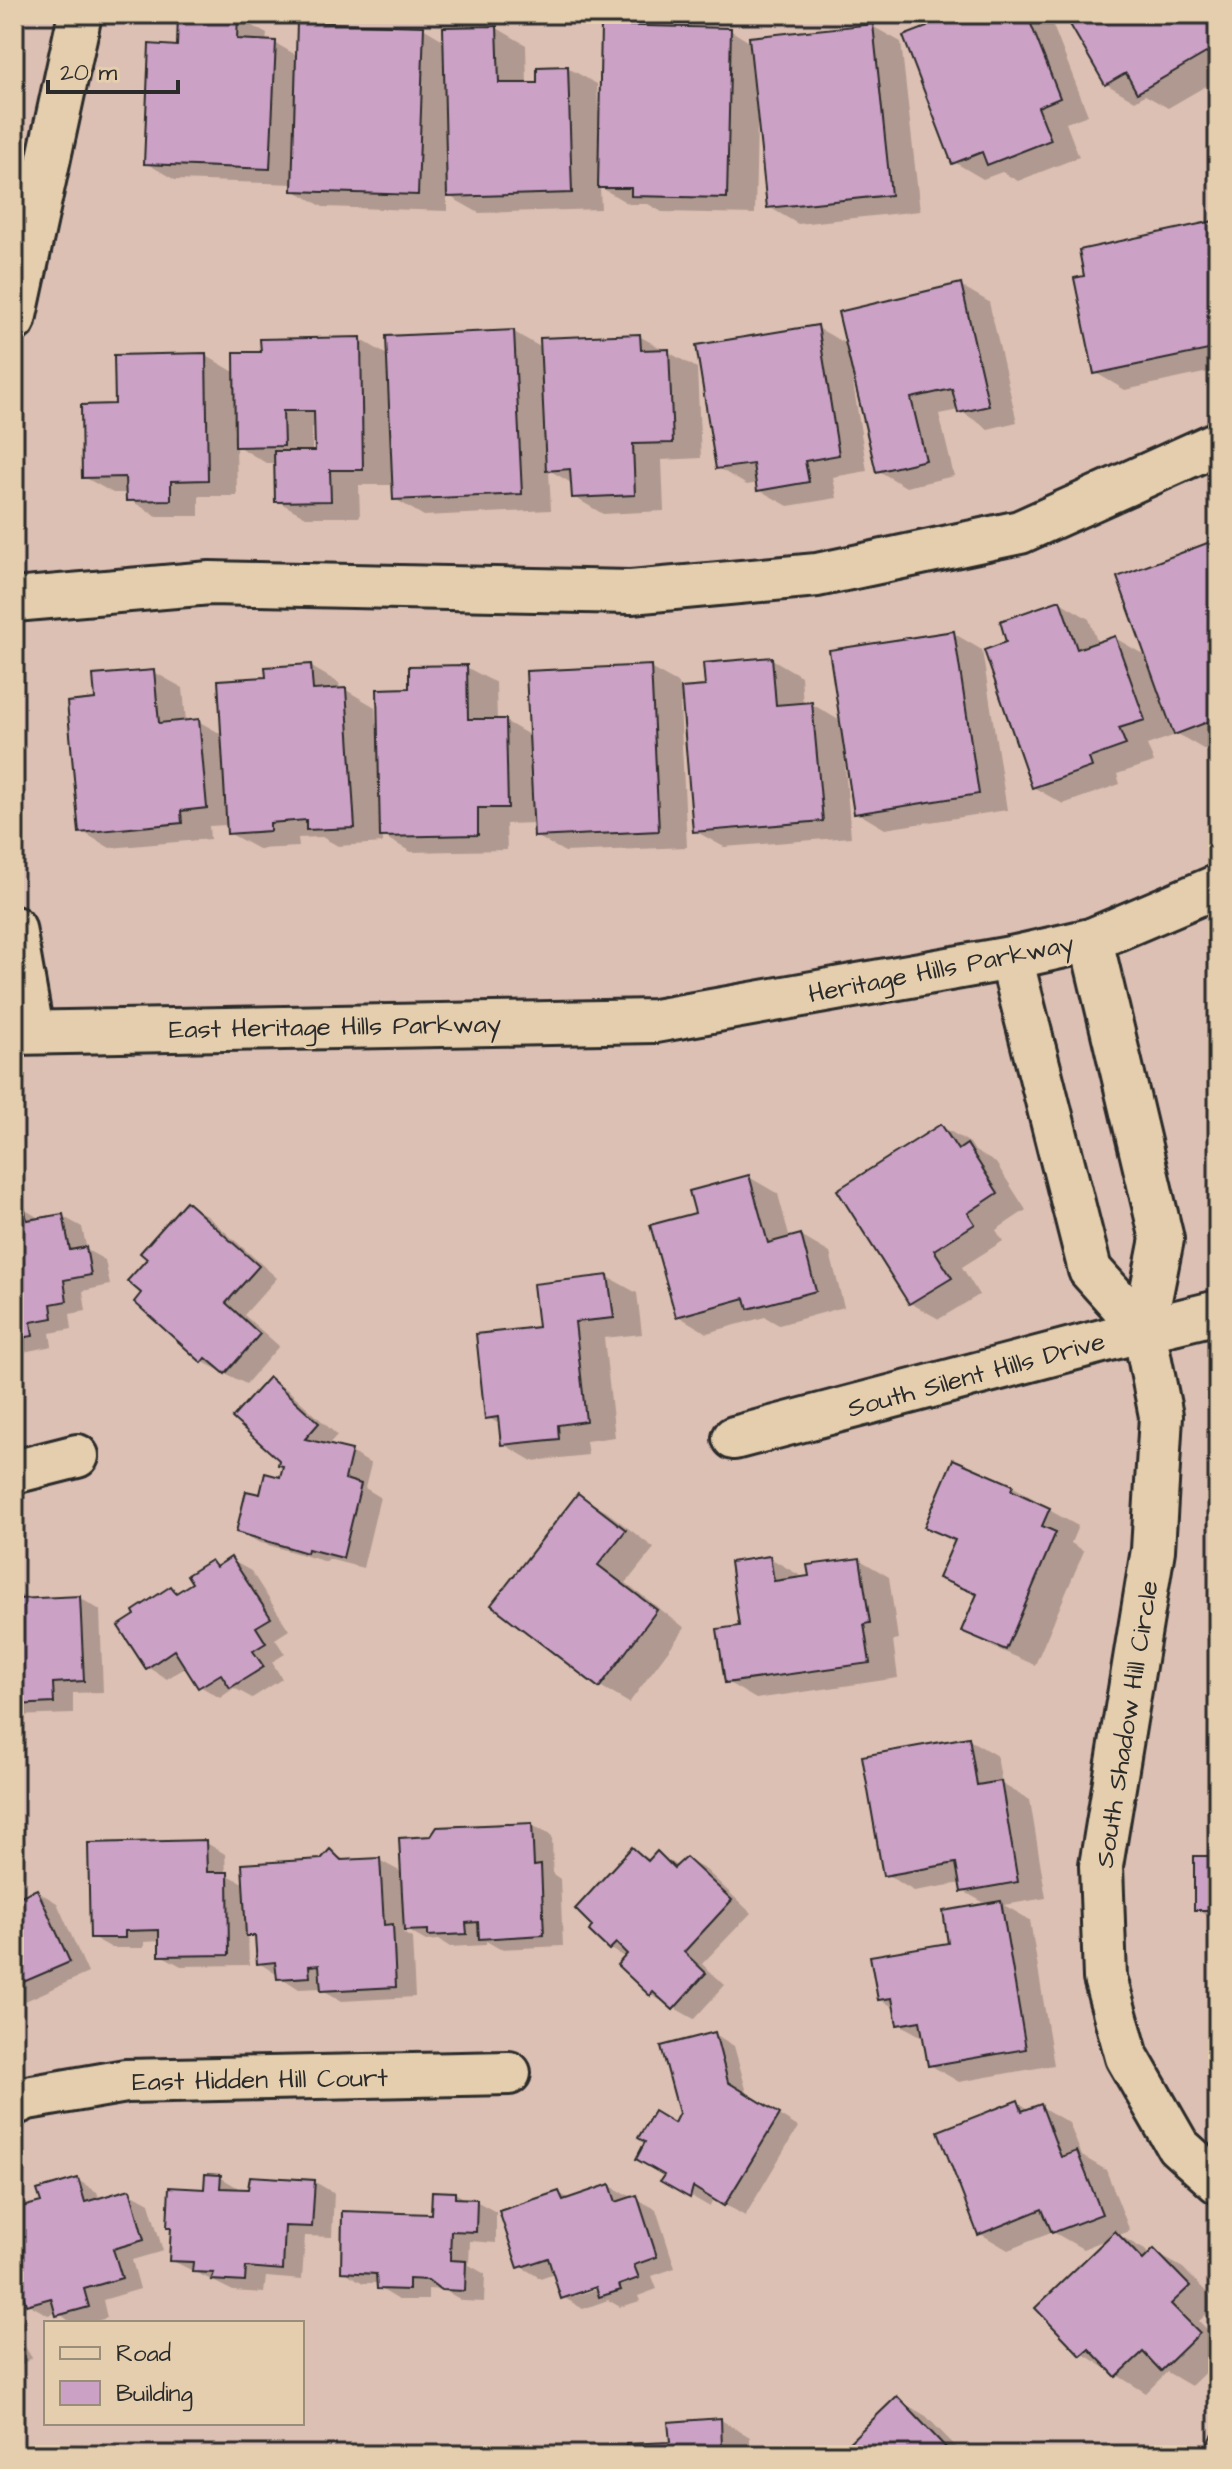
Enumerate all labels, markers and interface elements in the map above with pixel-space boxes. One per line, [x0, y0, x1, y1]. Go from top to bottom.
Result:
scale bar [48, 44, 178, 94]
text: 20 m [60, 56, 117, 90]
street label: Heritage Hills Parkway [805, 926, 1077, 1014]
street label: East Heritage Hills Parkway [169, 1006, 501, 1050]
street label: South Silent Hills Drive [844, 1323, 1109, 1427]
street label: South Shadow Hill Circle [1087, 1578, 1167, 1870]
street label: East Hidden Hill Court [132, 2060, 389, 2100]
legend [44, 2321, 304, 2425]
text: Road [116, 2337, 171, 2371]
text: Building [116, 2377, 193, 2412]

